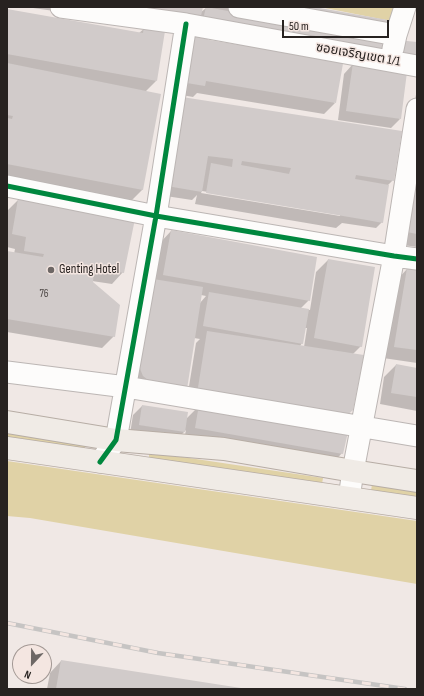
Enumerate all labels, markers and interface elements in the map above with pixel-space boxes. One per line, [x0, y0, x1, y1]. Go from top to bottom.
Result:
scale bar [284, 12, 391, 38]
text: 50 m [289, 19, 309, 34]
street label: ซอยเจริญเขต 1/1 [315, 40, 401, 70]
place label: Genting Hotel [59, 262, 119, 278]
marker: Genting Hotel [46, 265, 56, 275]
house number: 76 [39, 287, 49, 301]
north arrow [12, 644, 52, 684]
text: N [23, 668, 33, 682]

